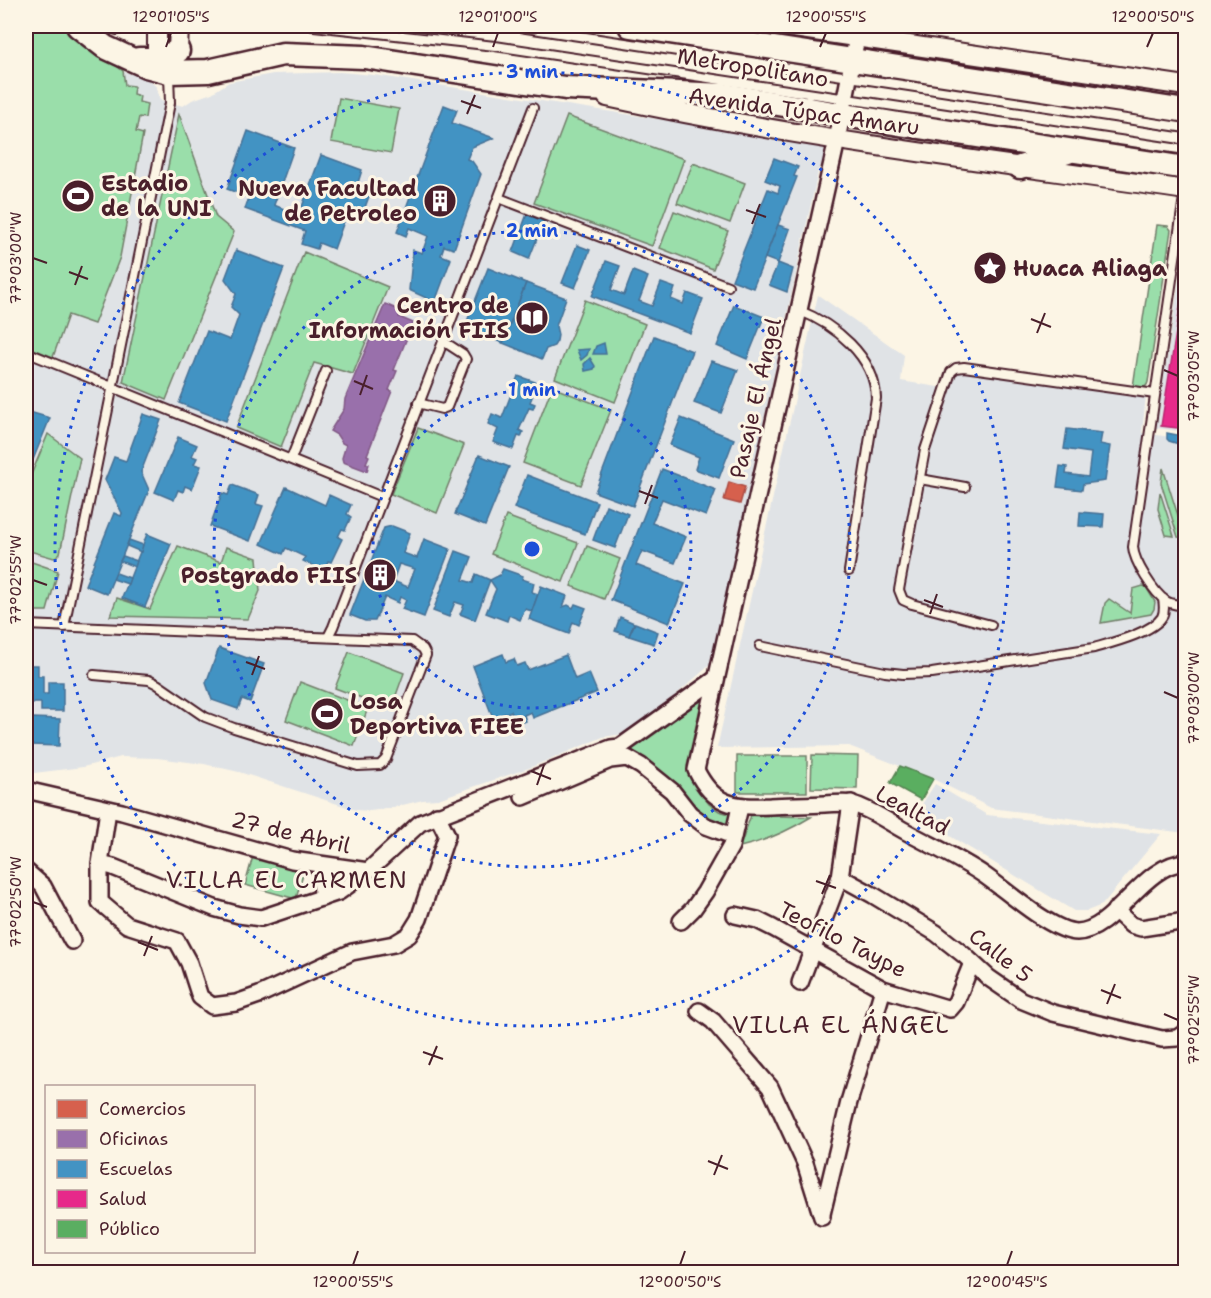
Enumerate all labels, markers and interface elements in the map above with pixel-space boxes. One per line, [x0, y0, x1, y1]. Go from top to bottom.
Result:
text: 12°01'05"S [132, 7, 210, 27]
text: 12°01'00"S [459, 7, 537, 27]
text: 12°00'55"S [786, 7, 866, 27]
text: 12°00'50"S [1112, 7, 1194, 27]
street label: Metropolitano [675, 41, 831, 94]
text: 3 min [506, 60, 558, 84]
street label: Avenida Túpac Amaru [687, 81, 921, 142]
place label: Estadio de la UNI [101, 169, 212, 223]
place label: Nueva Facultad de Petroleo [238, 174, 417, 228]
sports icon: Estadio de la UNI [60, 178, 96, 214]
building icon: Nueva Facultad de Petroleo [422, 183, 458, 219]
text: 77°03'00"W [6, 212, 26, 304]
text: 2 min [506, 219, 558, 243]
place icon: Huaca Aliaga [972, 250, 1008, 286]
place label: Huaca Aliaga [1013, 254, 1167, 283]
place label: Centro de Información FIIS [309, 291, 509, 345]
library icon: Centro de Información FIIS [514, 300, 550, 336]
street label: Pasaje El Ángel [723, 315, 788, 481]
text: 77°03'05"W [1184, 330, 1204, 422]
text: 1 min [508, 378, 556, 402]
text: 77°02'55"W [6, 535, 26, 625]
centre of rings [522, 539, 542, 559]
building icon: Postgrado FIIS [362, 557, 398, 593]
place label: Postgrado FIIS [181, 561, 357, 590]
text: 77°03'00"W [1184, 652, 1204, 744]
place label: Losa Deportiva FIEE [350, 687, 524, 741]
sports icon: Losa Deportiva FIEE [309, 696, 345, 732]
street label: Lealtad [870, 779, 955, 842]
street label: 27 de Abril [228, 805, 354, 860]
text: 77°02'50"W [6, 856, 26, 948]
district label: VILLA EL CARMEN [166, 864, 408, 896]
street label: Teofilo Taype [774, 895, 912, 984]
street label: Calle 5 [963, 921, 1038, 989]
text: 77°02'55"W [1184, 975, 1204, 1065]
district label: VILLA EL ÁNGEL [732, 1009, 950, 1041]
legend [45, 1085, 255, 1253]
text: Comercios [99, 1097, 186, 1121]
text: Oficinas [99, 1127, 168, 1151]
text: Escuelas [99, 1157, 173, 1181]
text: Salud [99, 1187, 147, 1211]
text: Público [99, 1217, 160, 1241]
text: 12°00'55"S [313, 1272, 393, 1292]
text: 12°00'50"S [639, 1272, 721, 1292]
text: 12°00'45"S [966, 1272, 1048, 1292]

